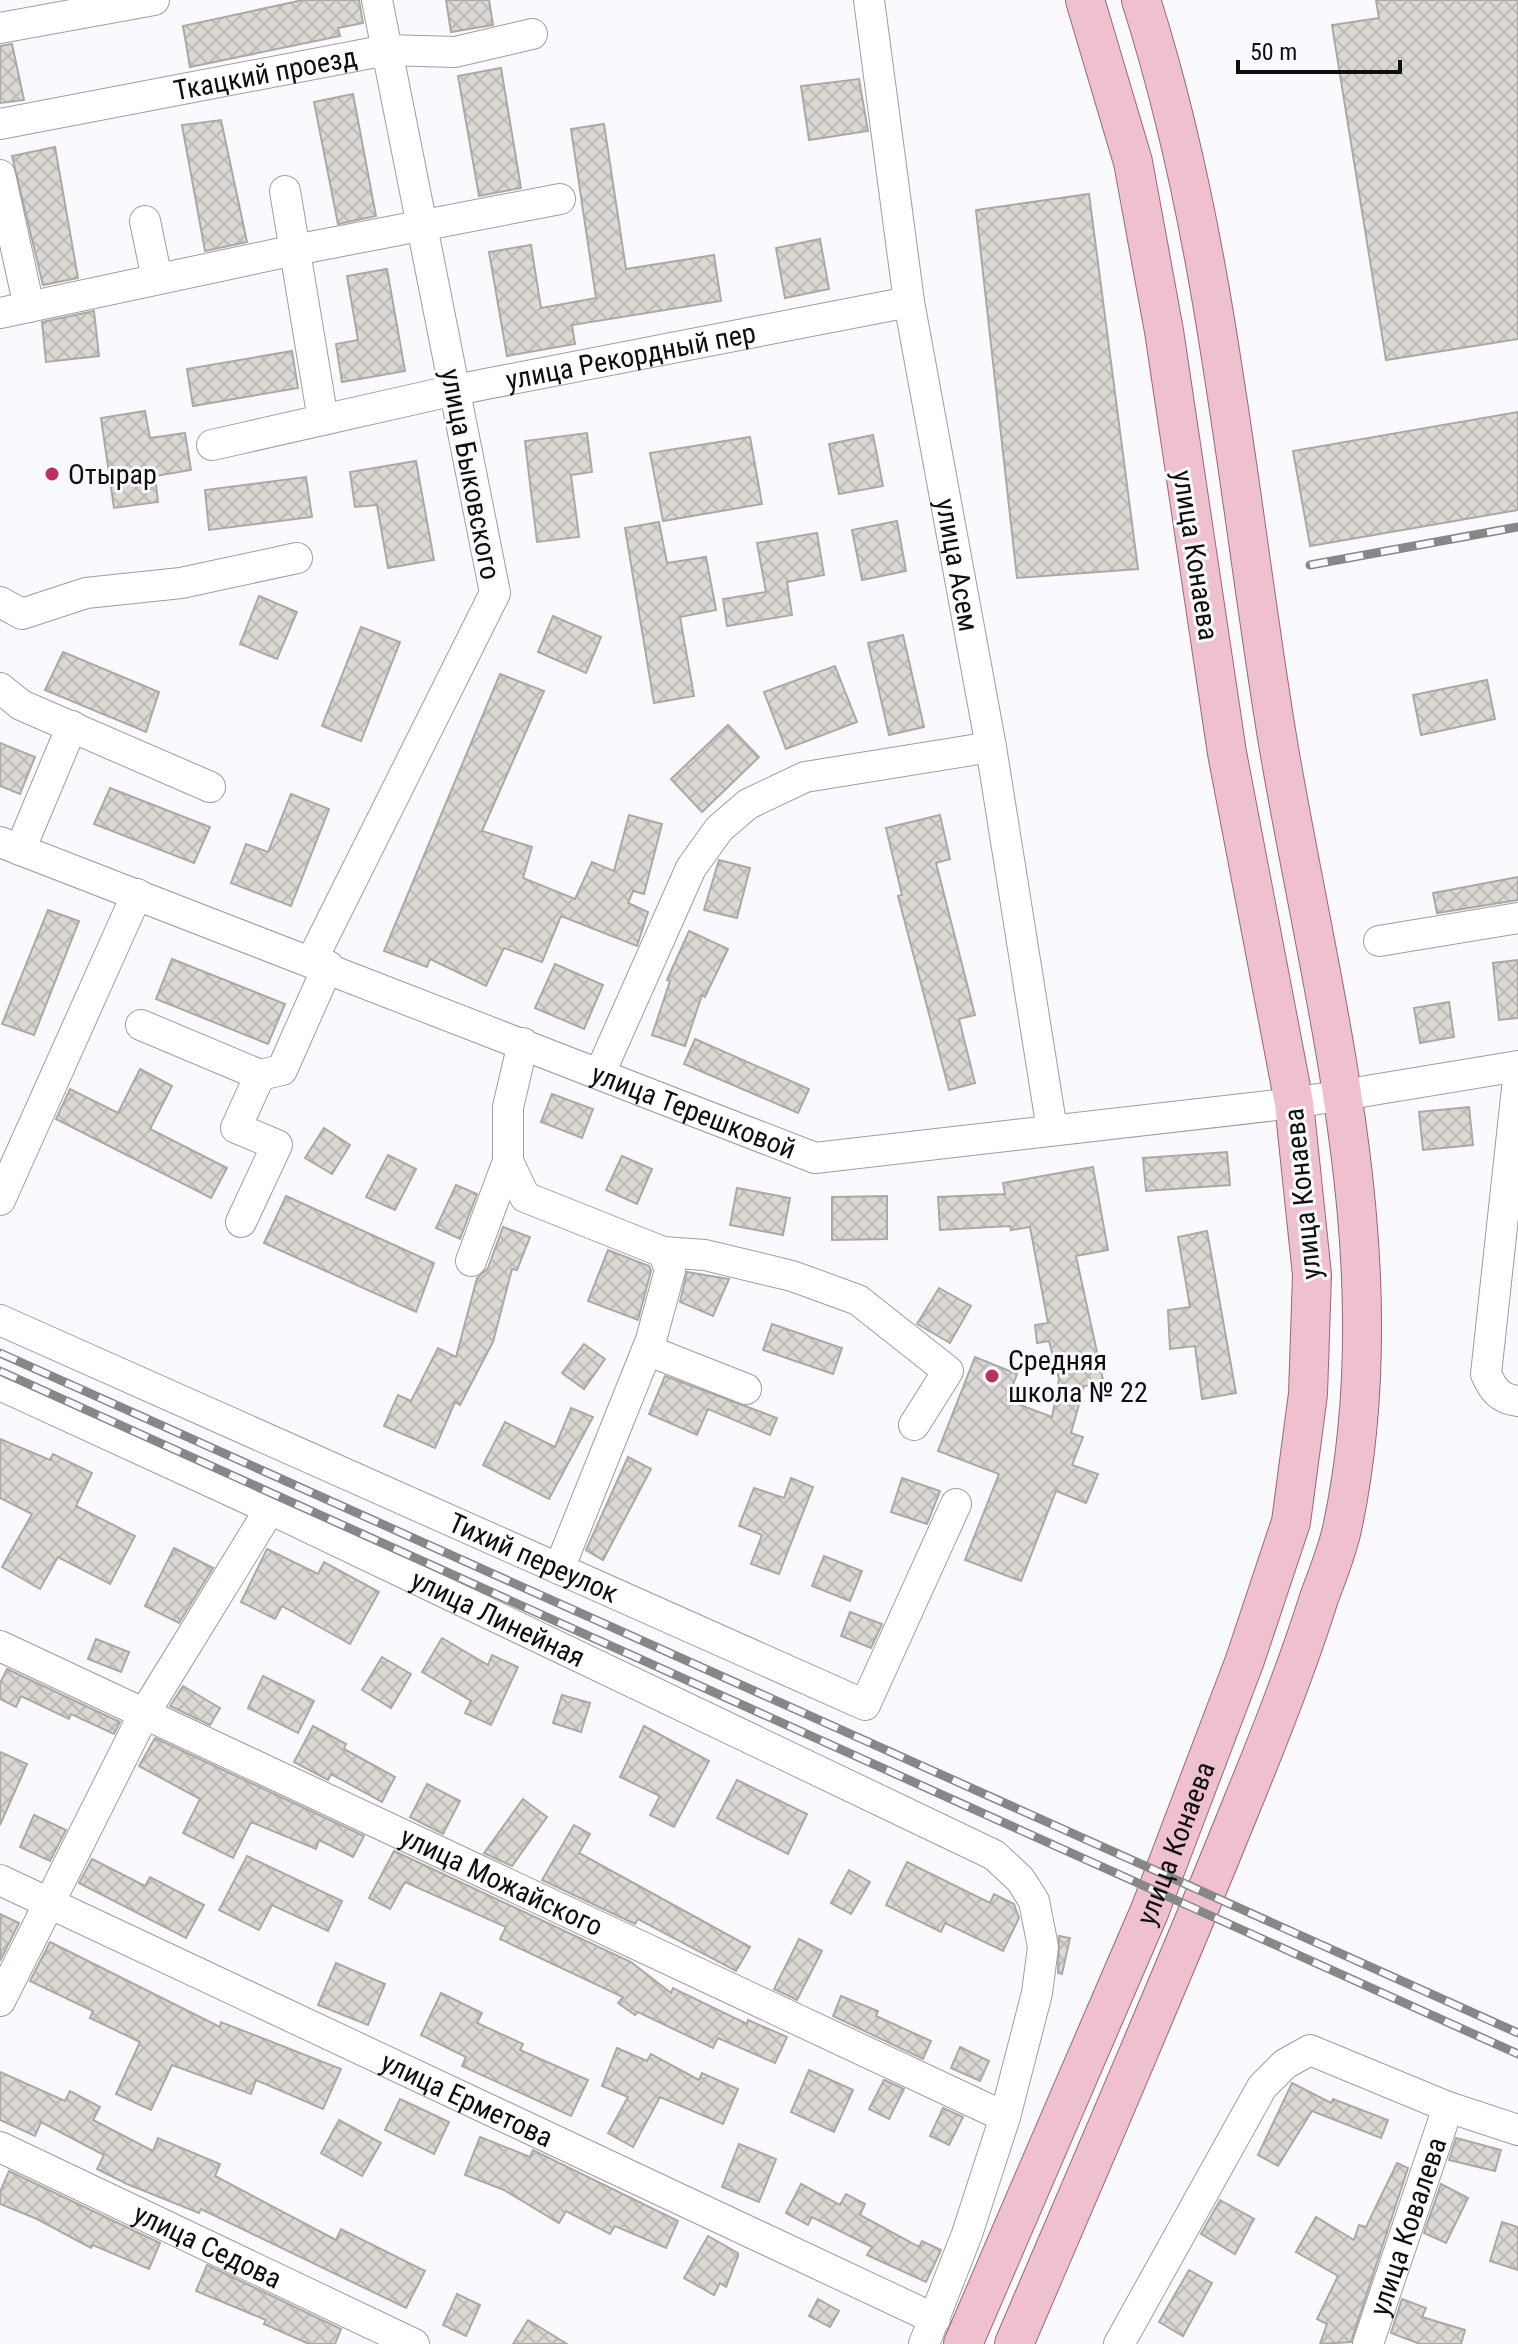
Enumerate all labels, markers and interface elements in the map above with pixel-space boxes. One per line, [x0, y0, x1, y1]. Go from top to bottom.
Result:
scale bar [1238, 24, 1400, 74]
text: 50 m [1250, 38, 1297, 66]
street label: Ткацкий проезд [171, 40, 360, 107]
street label: улица Рекордный пер [503, 316, 758, 397]
street label: улица Быковского [434, 366, 507, 582]
place label: Отырар [68, 458, 157, 491]
marker: Отырар [43, 465, 61, 483]
street label: улица Конаева [1166, 468, 1225, 643]
street label: улица Асем [929, 496, 985, 634]
street label: улица Терешковой [587, 1057, 800, 1166]
street label: улица Конаева [1277, 1107, 1328, 1281]
place label: Средняя школа № 22 [1008, 1344, 1148, 1409]
marker: Средняя школа № 22 [983, 1367, 1001, 1385]
street label: Тихий переулок [444, 1506, 623, 1610]
street label: улица Линейная [406, 1563, 590, 1674]
street label: улица Конаева [1130, 1757, 1222, 1930]
street label: улица Можайского [395, 1820, 608, 1943]
street label: улица Ерметова [376, 2045, 558, 2154]
street label: улица Ковалева [1363, 2133, 1454, 2320]
street label: улица Седова [128, 2197, 287, 2296]

